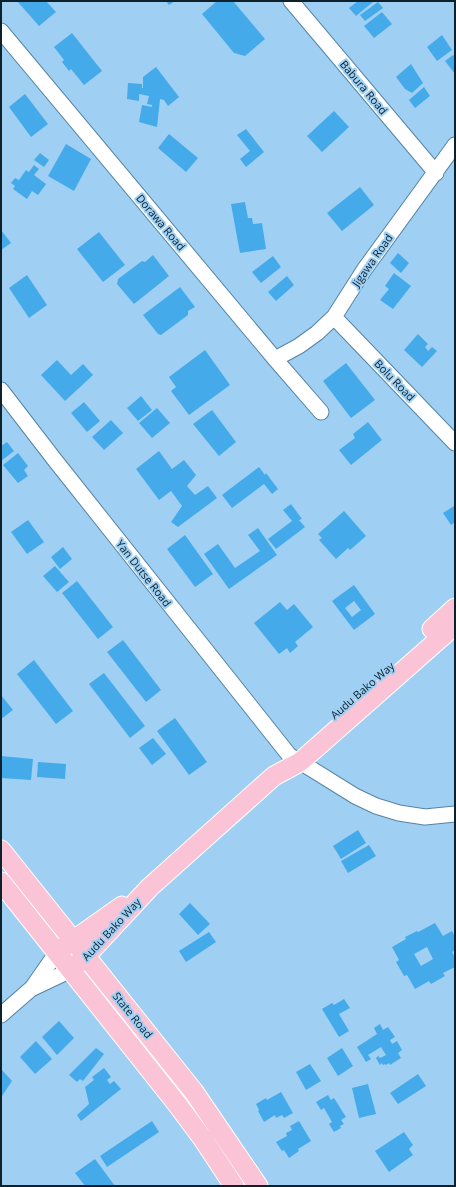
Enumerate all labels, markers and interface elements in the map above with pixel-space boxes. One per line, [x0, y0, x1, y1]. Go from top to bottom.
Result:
street label: Babura Road [337, 57, 391, 117]
street label: Dorawa Road [133, 191, 189, 253]
street label: Jigawa Road [348, 230, 396, 290]
street label: Bolu Road [371, 356, 419, 404]
street label: Yan Dutse Road [113, 536, 175, 610]
street label: Audu Bako Way [327, 658, 398, 722]
street label: Audu Bako Way [78, 894, 144, 963]
street label: State Road [110, 989, 156, 1041]

